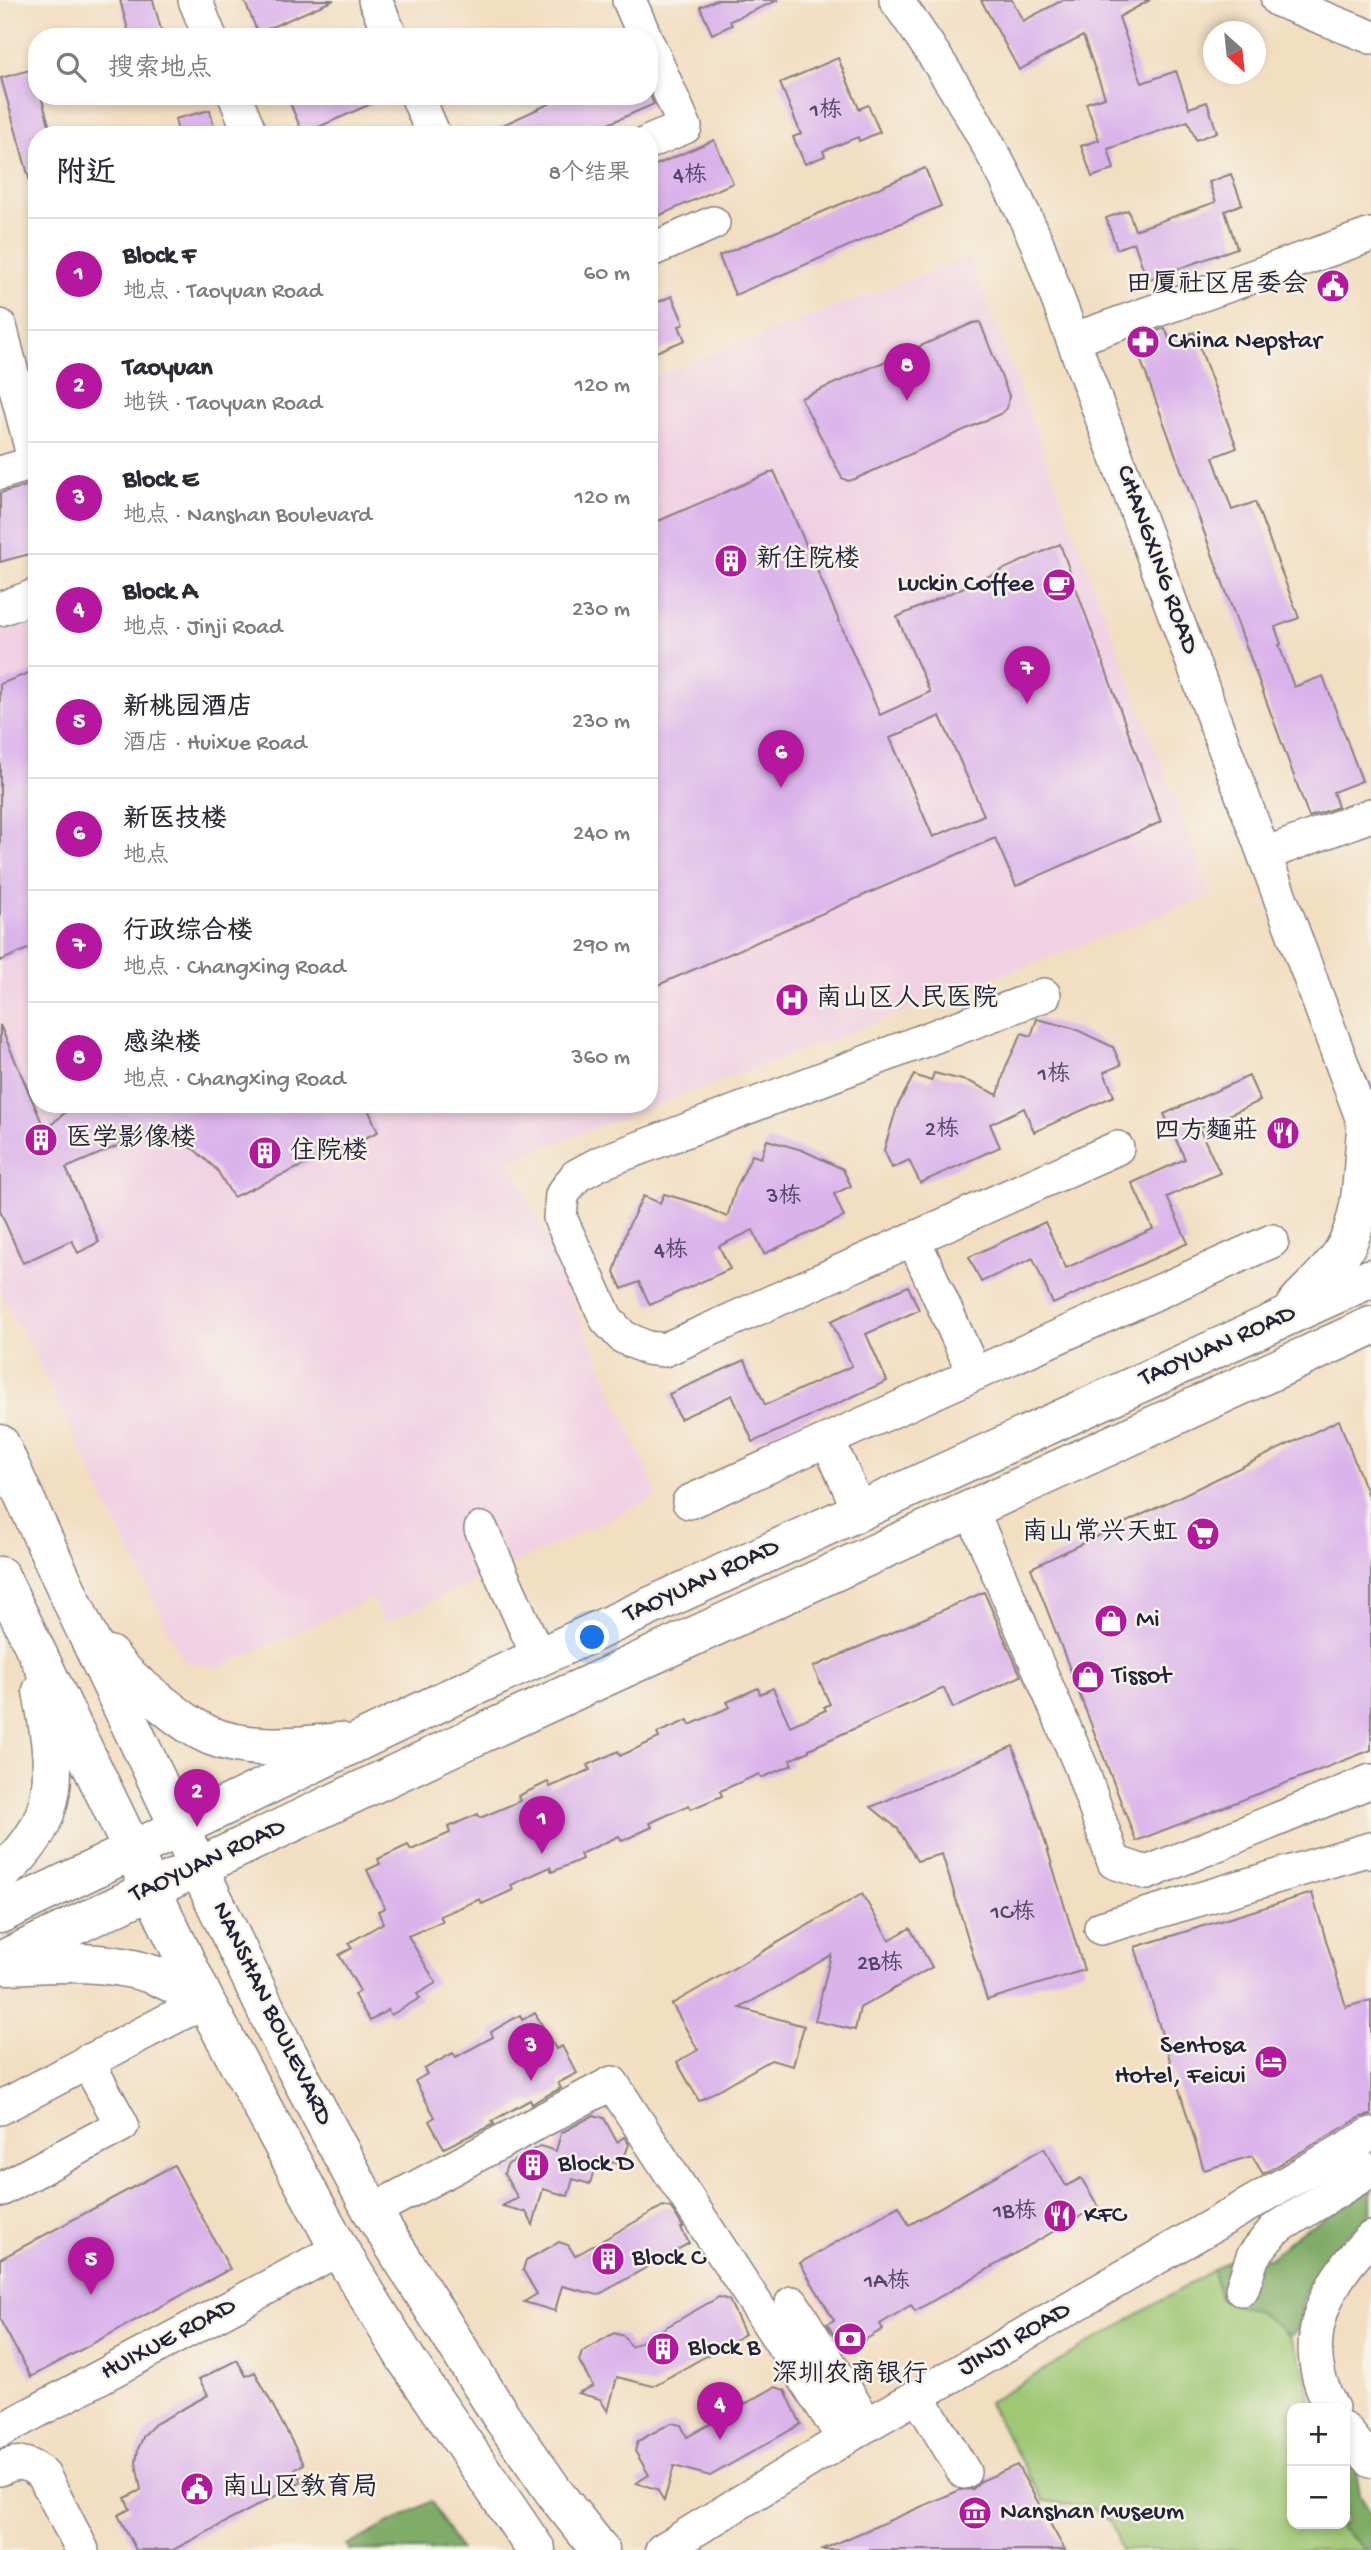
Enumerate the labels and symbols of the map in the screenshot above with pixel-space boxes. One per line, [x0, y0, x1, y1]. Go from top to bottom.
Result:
north arrow [1203, 21, 1266, 84]
house number: 1栋 [809, 97, 842, 125]
house number: 4栋 [673, 162, 707, 190]
public building icon: 田厦社区居委会 [1314, 267, 1352, 305]
place label: 田厦社区居委会 [1126, 269, 1308, 302]
pharmacy icon: China Nepstar [1124, 323, 1162, 361]
place label: China Nepstar [1168, 327, 1324, 358]
pin: 8 [884, 343, 930, 401]
street label: CHANGXING ROAD [1107, 461, 1205, 659]
building icon: 新住院楼 [712, 542, 750, 580]
place label: 新住院楼 [756, 544, 860, 577]
cafe icon: Luckin Coffee [1040, 566, 1078, 604]
place label: Luckin Coffee [897, 570, 1035, 601]
pin: 7 [1004, 646, 1050, 704]
pin: 6 [758, 730, 804, 788]
hospital icon: 南山区人民医院 [773, 981, 811, 1019]
place label: 南山区人民医院 [816, 983, 998, 1016]
house number: 1栋 [1037, 1061, 1070, 1089]
restaurant icon: 四方麵莊 [1264, 1114, 1302, 1152]
house number: 2栋 [925, 1116, 959, 1144]
place label: 四方麵莊 [1154, 1116, 1258, 1149]
building icon: 医学影像楼 [22, 1121, 60, 1159]
place label: 医学影像楼 [66, 1123, 196, 1156]
building icon: 住院楼 [246, 1134, 284, 1172]
place label: 住院楼 [290, 1136, 368, 1169]
house number: 3栋 [766, 1183, 801, 1211]
house number: 4栋 [654, 1237, 688, 1265]
street label: TAOYUAN ROAD [1133, 1299, 1301, 1396]
supermarket icon: 南山常兴天虹 [1184, 1515, 1222, 1553]
place label: 南山常兴天虹 [1022, 1517, 1178, 1550]
street label: TAOYUAN ROAD [617, 1532, 785, 1632]
shop icon: Mi [1092, 1602, 1130, 1640]
place label: Mi [1136, 1606, 1160, 1637]
your location [575, 1620, 609, 1654]
shop icon: Tissot [1069, 1658, 1107, 1696]
place label: Tissot [1110, 1662, 1173, 1693]
pin: 2 [174, 1769, 220, 1827]
pin: 1 [519, 1796, 565, 1854]
street label: TAOYUAN ROAD [123, 1812, 291, 1912]
street label: NANSHAN BOULEVARD [203, 1897, 339, 2131]
house number: 1C栋 [990, 1899, 1035, 1927]
house number: 2B栋 [857, 1950, 903, 1978]
pin: 3 [508, 2023, 554, 2081]
place label: Sentosa Hotel, Feicui [1115, 2032, 1248, 2093]
hotel icon: Sentosa Hotel, Feicui [1252, 2043, 1290, 2081]
building icon: Block D [514, 2146, 552, 2184]
place label: Block D [557, 2150, 634, 2181]
restaurant icon: KFC [1041, 2197, 1079, 2235]
house number: 1B栋 [992, 2198, 1037, 2226]
place label: KFC [1084, 2201, 1128, 2232]
pin: 5 [68, 2237, 114, 2295]
building icon: Block C [589, 2240, 627, 2278]
place label: Block C [631, 2244, 707, 2275]
house number: 1A栋 [863, 2268, 910, 2296]
street label: HUIXUE ROAD [96, 2291, 242, 2389]
street label: JINJI ROAD [953, 2295, 1077, 2385]
bank icon: 深圳农商银行 [831, 2320, 869, 2358]
building icon: Block B [644, 2330, 682, 2368]
place label: Block B [687, 2334, 761, 2365]
place label: 深圳农商银行 [772, 2359, 928, 2392]
pin: 4 [697, 2382, 743, 2440]
public building icon: 南山区教育局 [178, 2470, 216, 2508]
place label: 南山区教育局 [222, 2472, 378, 2505]
museum icon: Nanshan Museum [956, 2494, 994, 2532]
place label: Nanshan Museum [1000, 2498, 1184, 2529]

